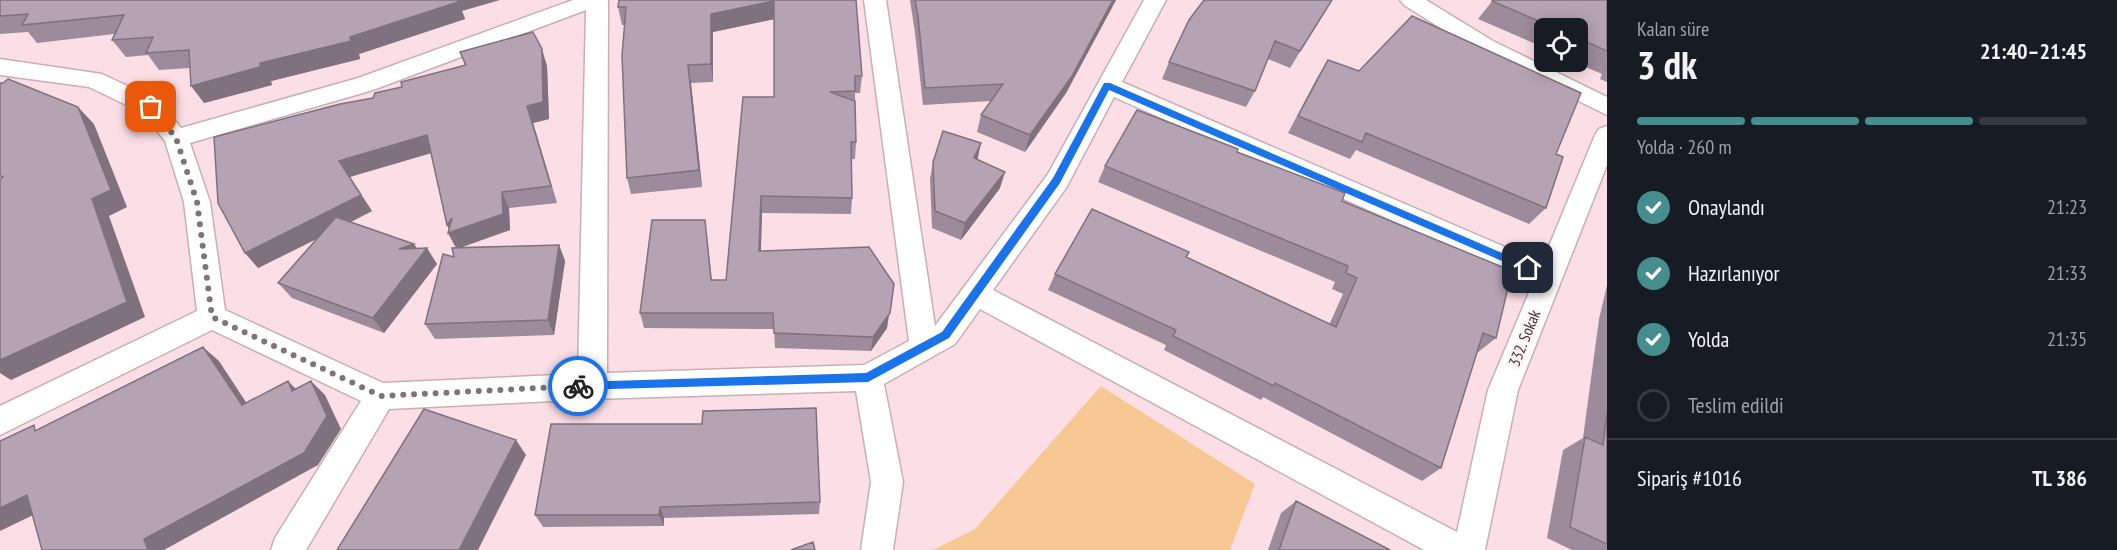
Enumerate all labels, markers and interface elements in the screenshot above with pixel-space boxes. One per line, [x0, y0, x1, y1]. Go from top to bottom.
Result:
text: Kalan süre [1637, 16, 1709, 42]
map controls [1534, 18, 1588, 72]
button: locate [1534, 18, 1588, 72]
text: 21:40–21:45 [1980, 37, 2087, 65]
text: 3 dk [1637, 39, 1697, 90]
pin [125, 81, 176, 132]
icon: bag [134, 90, 167, 123]
text: Yolda · 260 m [1637, 134, 1732, 160]
icon: check [1637, 191, 1670, 224]
text: Onaylandı [1688, 193, 1765, 221]
text: 21:23 [2047, 194, 2087, 220]
pin [1502, 242, 1553, 293]
icon: home [1511, 251, 1544, 284]
icon: check [1637, 257, 1670, 290]
text: Hazırlanıyor [1688, 259, 1779, 287]
text: 21:33 [2047, 260, 2087, 286]
street label: 332. Sokak [1504, 306, 1545, 369]
icon: check [1637, 323, 1670, 356]
text: Yolda [1688, 325, 1729, 353]
text: 21:35 [2047, 326, 2087, 352]
courier [548, 356, 608, 416]
icon: bike [562, 370, 595, 403]
text: Teslim edildi [1688, 391, 1784, 419]
text: Sipariş #1016 [1637, 464, 1742, 492]
text: TL 386 [2032, 464, 2087, 492]

